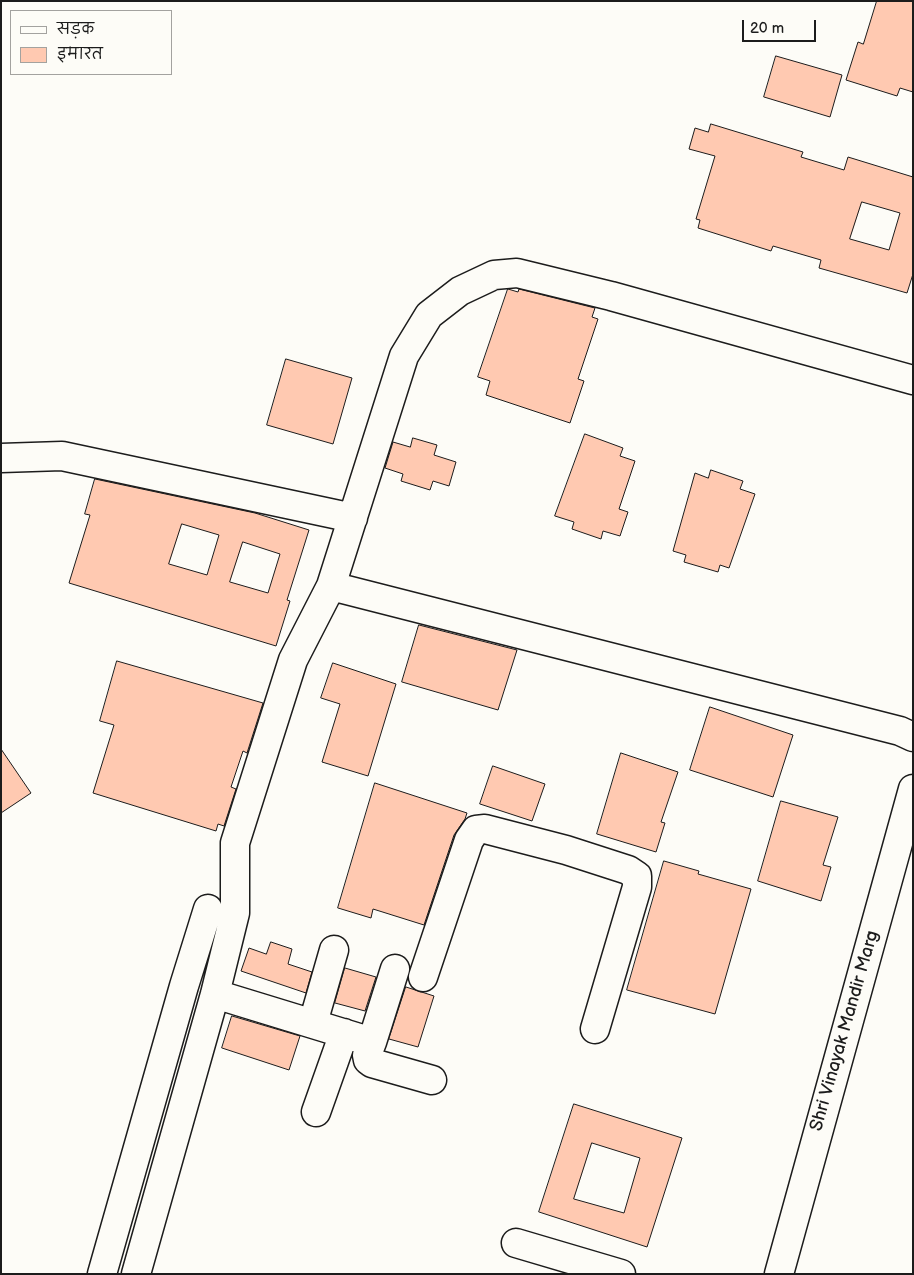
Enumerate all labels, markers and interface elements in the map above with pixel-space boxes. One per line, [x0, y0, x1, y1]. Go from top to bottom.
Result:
legend [10, 10, 172, 75]
scale bar [744, 10, 818, 42]
text: 20 m [750, 19, 784, 38]
text: सड़क [57, 20, 94, 39]
text: इमारत [57, 45, 103, 64]
street label: Shri Vinayak Mandir Marg [806, 928, 884, 1134]

